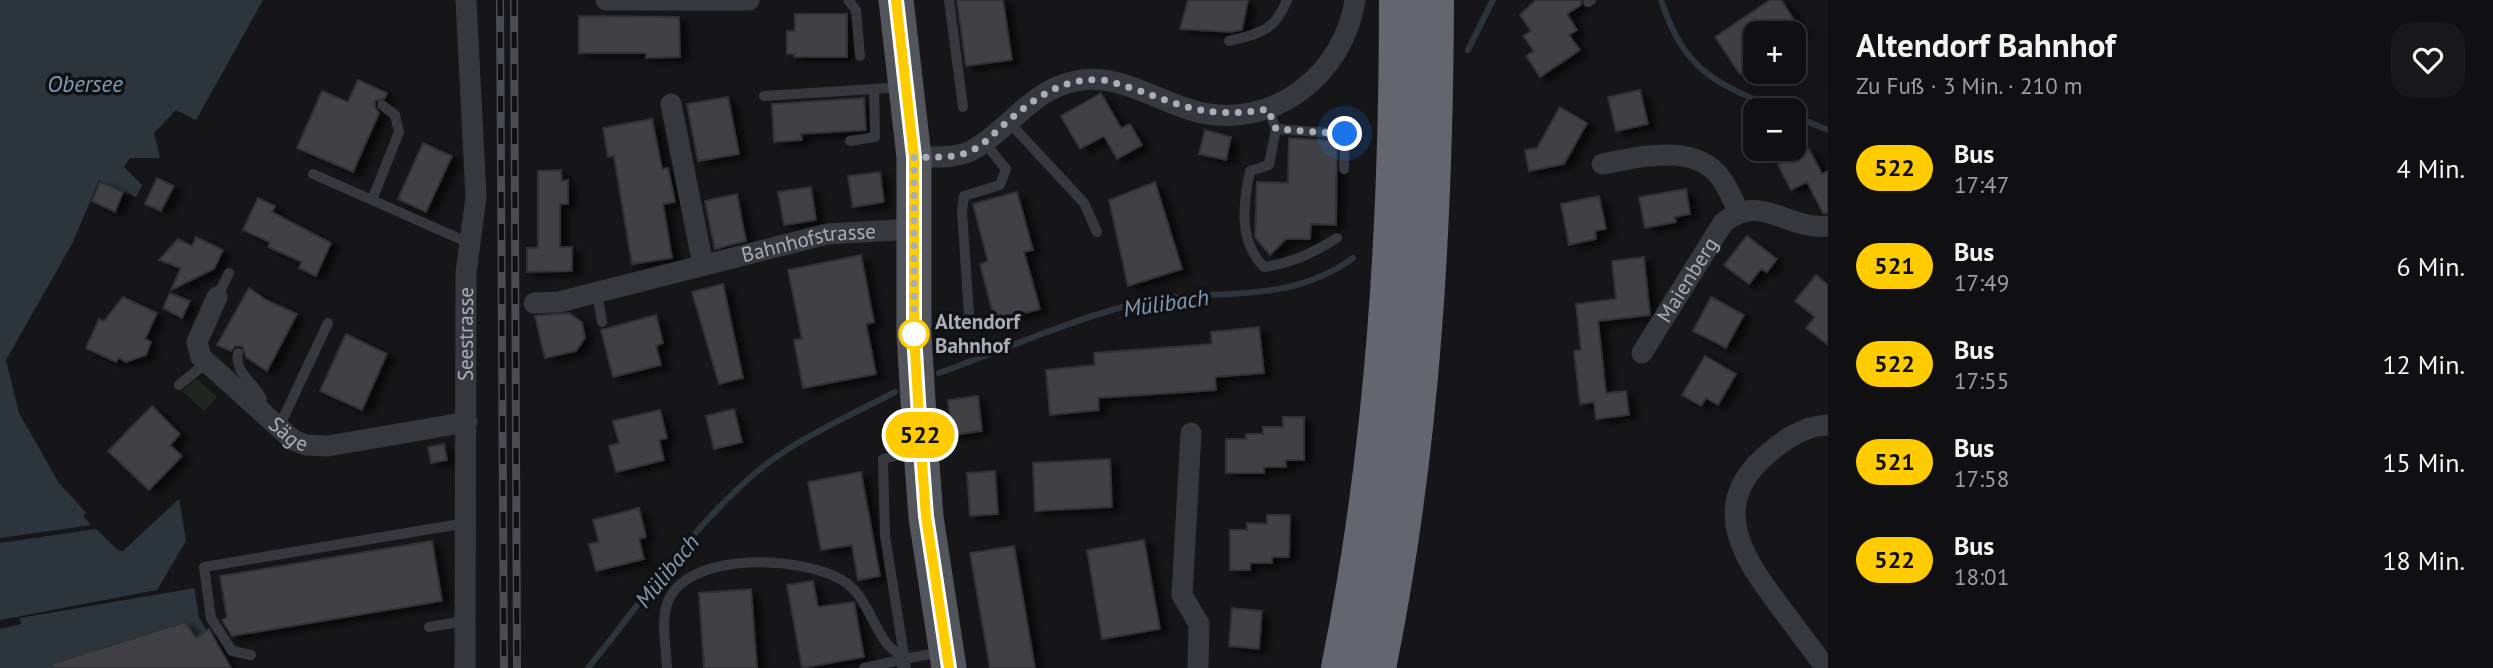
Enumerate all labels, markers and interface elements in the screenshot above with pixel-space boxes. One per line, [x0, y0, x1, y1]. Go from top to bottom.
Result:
map controls [1743, 21, 1806, 161]
button: + [1743, 21, 1806, 84]
text: Altendorf Bahnhof [1856, 23, 2116, 66]
button: heart [2391, 23, 2465, 97]
water label: Obersee [47, 69, 123, 98]
text: Zu Fuß · 3 Min. · 210 m [1856, 71, 2082, 100]
button: − [1743, 98, 1806, 161]
your location [1327, 116, 1362, 151]
text: Bus [1954, 137, 1994, 170]
text: 522 [1874, 152, 1915, 183]
text: 4 Min. [2397, 152, 2465, 185]
text: 17:47 [1954, 170, 2009, 199]
street label: Bahnhofstrasse [738, 217, 877, 268]
street label: Maienberg [1650, 232, 1724, 327]
text: Bus [1954, 235, 1994, 268]
text: 521 [1874, 250, 1915, 281]
text: 6 Min. [2397, 250, 2465, 283]
text: 17:49 [1954, 268, 2009, 297]
water label: Mülibach [1121, 282, 1211, 323]
street label: Seestrasse [452, 287, 479, 381]
place label: Altendorf Bahnhof [935, 308, 1021, 359]
marker: Altendorf Bahnhof [899, 319, 929, 349]
text: Bus [1954, 333, 1994, 366]
text: 522 [1874, 348, 1915, 379]
text: 12 Min. [2382, 348, 2465, 381]
text: 17:55 [1954, 366, 2009, 395]
street label: Säge [263, 411, 312, 458]
line badge: 522 [880, 412, 960, 458]
text: 522 [900, 419, 940, 450]
text: Bus [1954, 431, 1994, 464]
text: 521 [1874, 446, 1915, 477]
text: 15 Min. [2382, 446, 2465, 479]
text: 17:58 [1954, 464, 2009, 493]
water label: Mülibach [628, 528, 705, 613]
text: Bus [1954, 529, 1994, 562]
text: 522 [1874, 544, 1915, 575]
text: 18 Min. [2382, 544, 2465, 577]
text: 18:01 [1954, 562, 2009, 591]

